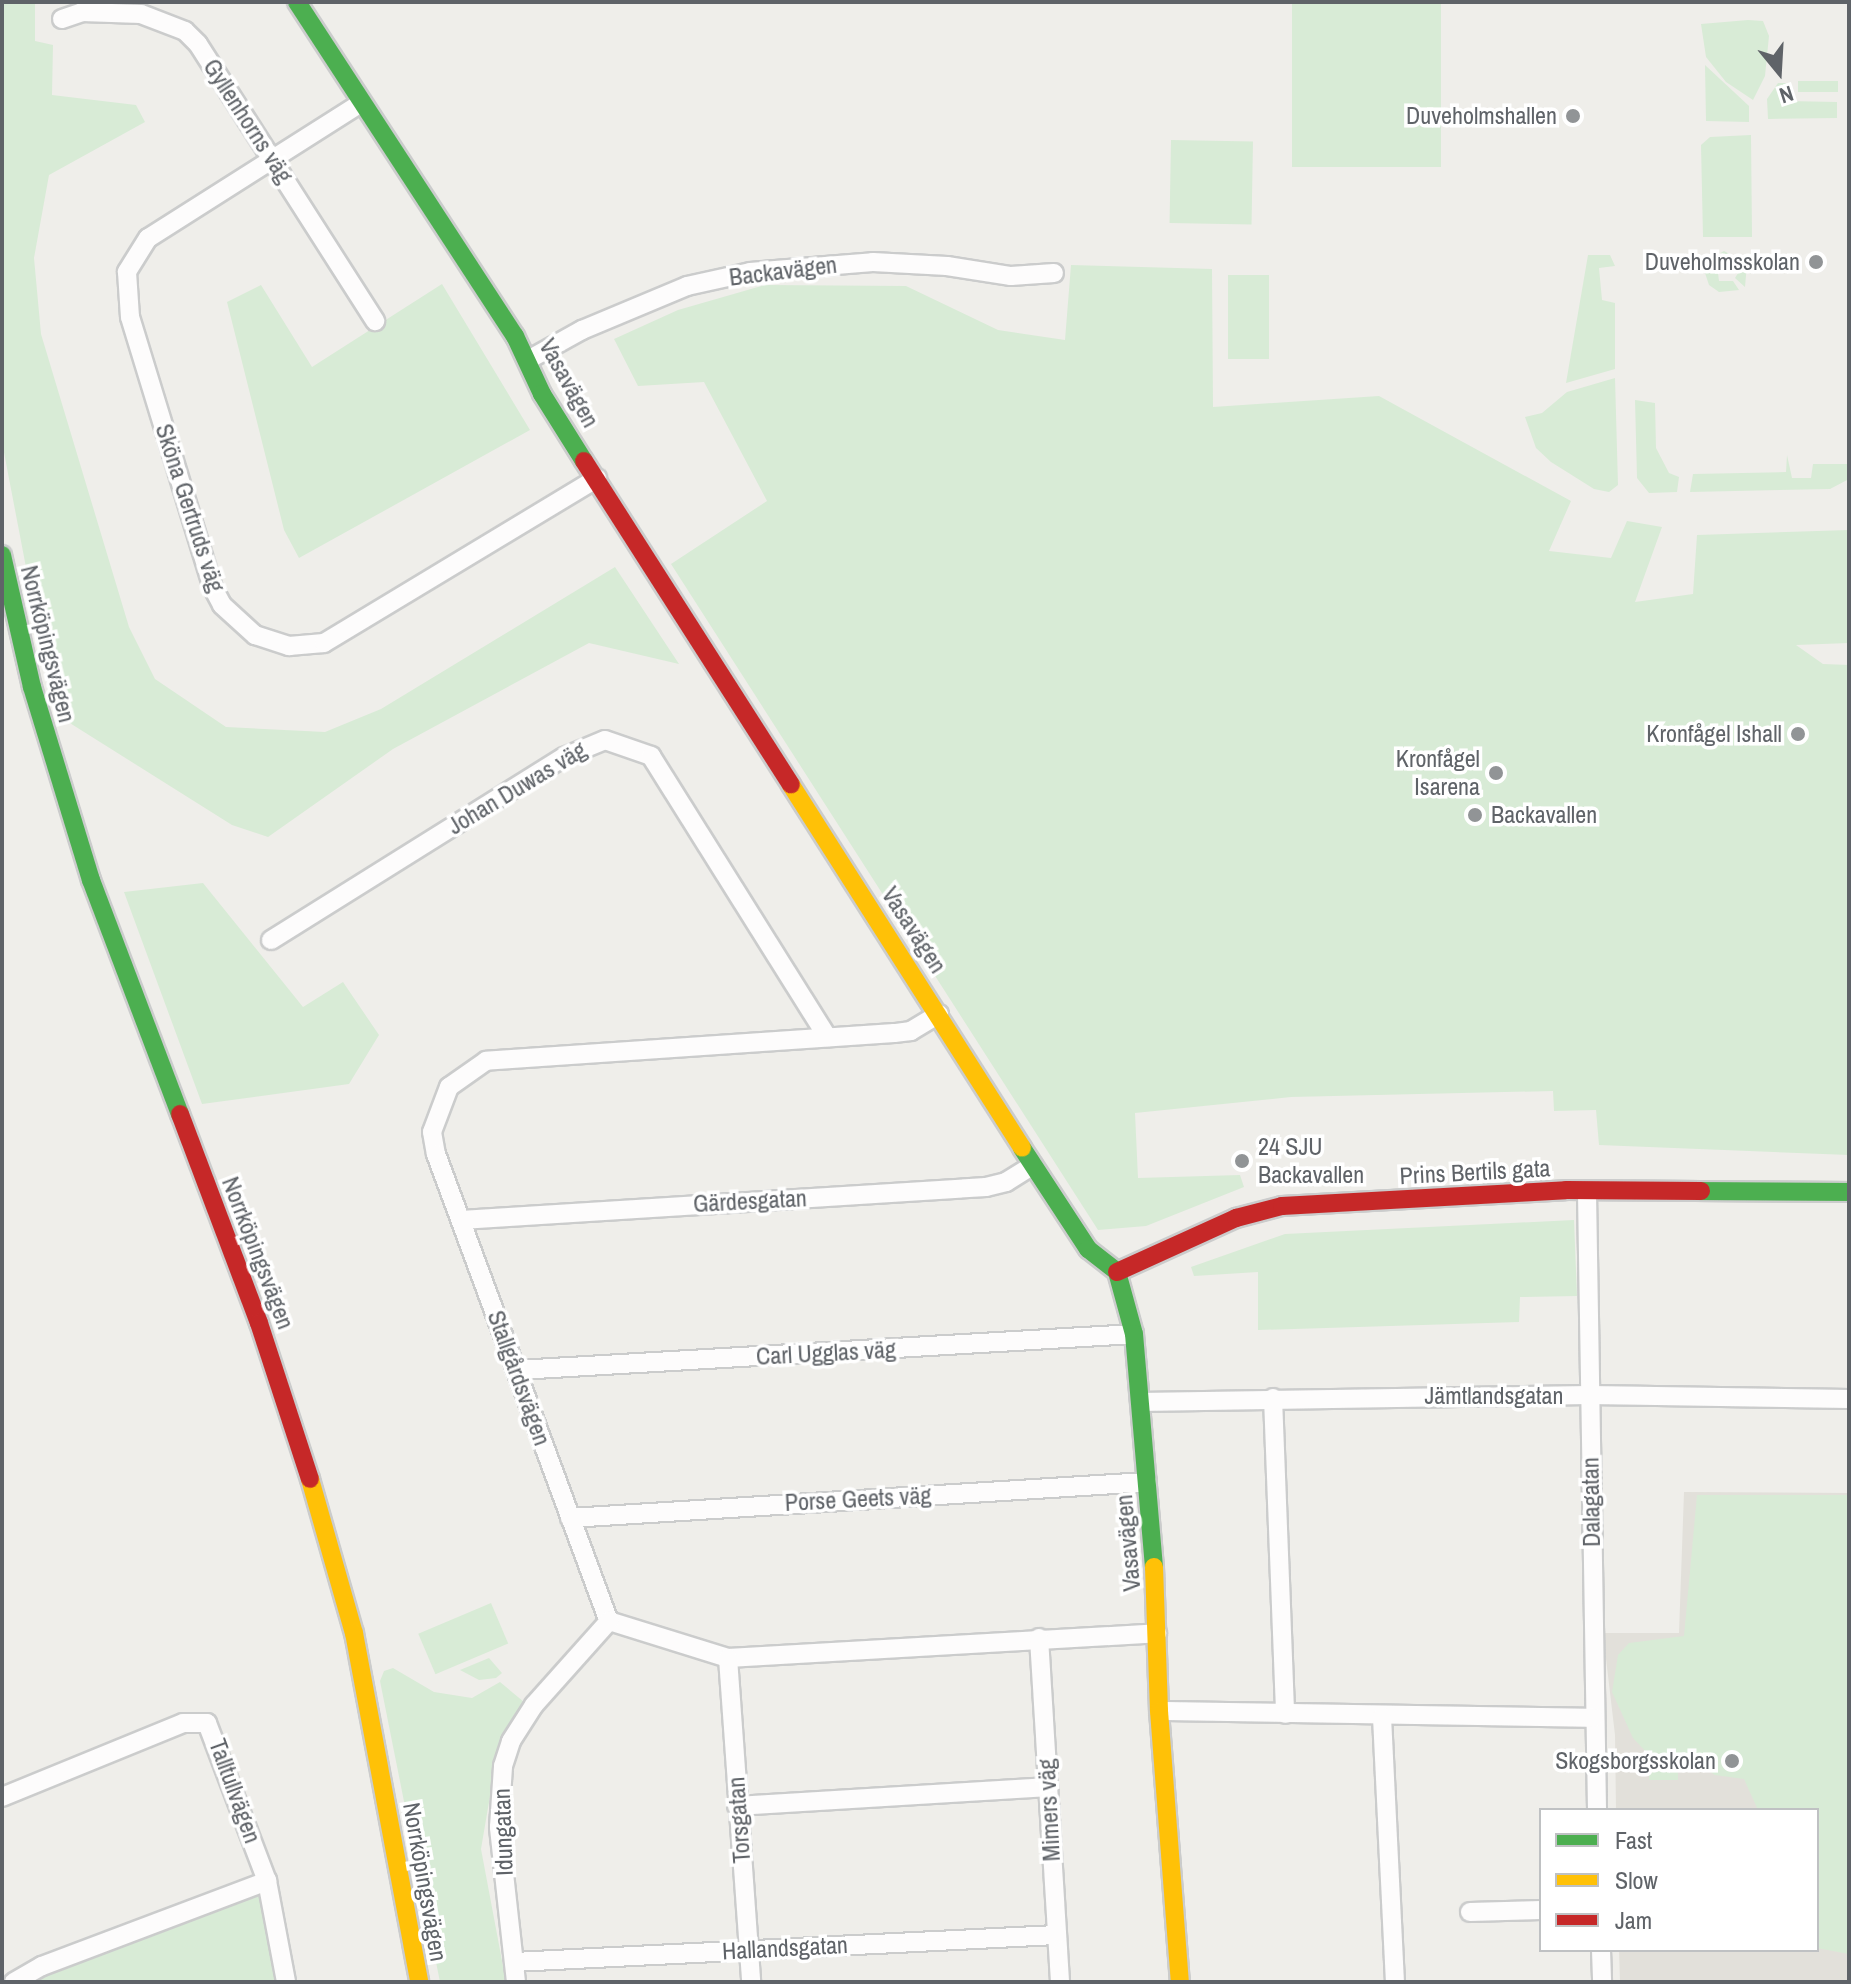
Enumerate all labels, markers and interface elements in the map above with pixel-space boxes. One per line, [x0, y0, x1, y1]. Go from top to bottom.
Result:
north arrow [1739, 32, 1819, 112]
street label: Gyllenhorns väg [197, 54, 299, 188]
text: N [1776, 79, 1797, 111]
place label: Duveholmshallen [1406, 102, 1557, 130]
marker: Duveholmshallen [1564, 107, 1582, 125]
place label: Duveholmsskolan [1645, 248, 1800, 276]
street label: Backavägen [727, 250, 839, 292]
marker: Duveholmsskolan [1807, 253, 1825, 271]
street label: Vasavägen [533, 334, 605, 432]
street label: Sköna Gertruds väg [149, 420, 231, 596]
street label: Norrköpingsvägen [15, 563, 81, 725]
place label: Kronfågel Ishall [1646, 720, 1782, 748]
marker: Kronfågel Ishall [1789, 725, 1807, 743]
street label: Johan Duwas väg [443, 735, 591, 841]
place label: Kronfågel Isarena [1396, 745, 1480, 801]
marker: Kronfågel Isarena [1487, 764, 1505, 782]
place label: Backavallen [1491, 801, 1597, 829]
marker: Backavallen [1466, 806, 1484, 824]
street label: Vasavägen [875, 881, 953, 979]
place label: 24 SJU Backavallen [1258, 1133, 1364, 1189]
marker: 24 SJU Backavallen [1233, 1152, 1251, 1170]
street label: Prins Bertils gata [1399, 1154, 1551, 1190]
street label: Norrköpingsvägen [216, 1173, 300, 1333]
street label: Gärdesgatan [692, 1184, 808, 1218]
street label: Stallgårdsvägen [481, 1307, 557, 1449]
street label: Carl Ugglas väg [755, 1335, 897, 1371]
street label: Jämtlandsgatan [1425, 1382, 1563, 1410]
street label: Dalagatan [1576, 1457, 1606, 1547]
street label: Porse Geets väg [784, 1481, 932, 1517]
street label: Vasavägen [1109, 1493, 1147, 1593]
street label: Talltullvägen [203, 1735, 267, 1847]
place label: Skogsborgsskolan [1555, 1747, 1716, 1775]
marker: Skogsborgsskolan [1723, 1752, 1741, 1770]
street label: Mimers väg [1032, 1758, 1066, 1862]
street label: Torsgatan [722, 1776, 756, 1864]
street label: Idungatan [487, 1788, 519, 1876]
street label: Norrköpingsvägen [397, 1800, 453, 1964]
legend [1539, 1808, 1819, 1952]
text: Fast [1615, 1824, 1652, 1856]
text: Slow [1615, 1864, 1658, 1896]
text: Jam [1615, 1904, 1652, 1936]
street label: Hallandsgatan [721, 1930, 849, 1966]

